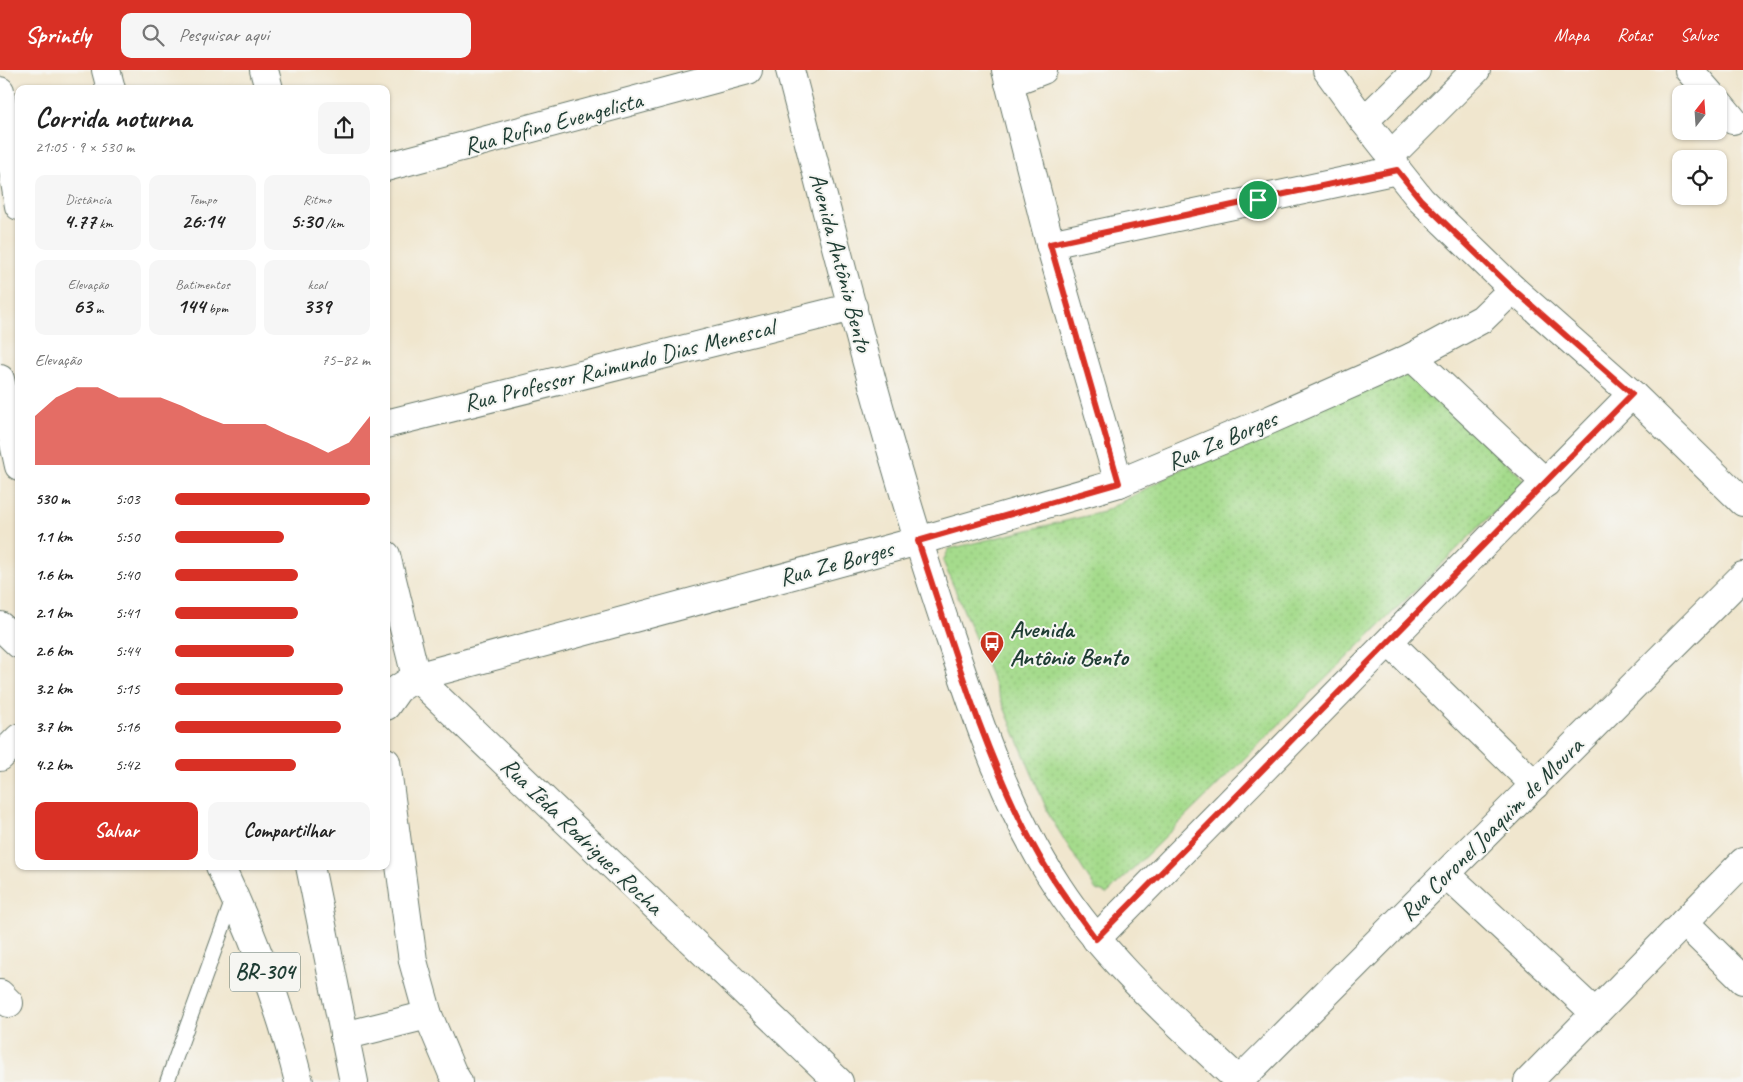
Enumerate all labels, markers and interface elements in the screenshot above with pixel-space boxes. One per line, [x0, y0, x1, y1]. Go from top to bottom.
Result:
search box [121, 13, 471, 58]
text: Sprintly [25, 20, 91, 50]
icon: search [139, 21, 167, 49]
text: Pesquisar aqui [179, 23, 269, 47]
text: Mapa [1554, 24, 1589, 46]
text: Rotas [1617, 24, 1652, 46]
text: Salvos [1680, 24, 1718, 46]
street label: Rua Rufino Evengelista [461, 84, 647, 161]
north arrow [1672, 85, 1728, 140]
map controls [1672, 85, 1727, 205]
text: Corrida noturna [35, 100, 191, 135]
button: share [318, 102, 370, 154]
text: 21:05 · 9 × 530 m [35, 137, 134, 157]
button: locate [1672, 150, 1727, 205]
street label: Avenida Antônio Bento [803, 169, 880, 356]
pin [1237, 179, 1279, 221]
icon: arrive [1244, 186, 1272, 214]
text: Distância [65, 191, 111, 208]
text: Tempo [189, 191, 216, 208]
text: Ritmo [303, 191, 331, 208]
text: 4.77 [63, 208, 96, 234]
text: 26:14 [181, 208, 224, 234]
text: 5:30 [290, 208, 322, 234]
text: km [96, 215, 113, 232]
text: /km [322, 215, 344, 232]
text: Elevação [68, 276, 108, 293]
text: Batimentos [175, 276, 230, 293]
text: kcal [308, 276, 326, 293]
text: 63 [73, 293, 92, 319]
text: 144 [177, 293, 205, 319]
text: 339 [303, 293, 331, 319]
text: m [92, 300, 103, 317]
text: bpm [205, 300, 228, 317]
street label: Rua Professor Raimundo Dias Menescal [461, 311, 781, 418]
text: Elevação [35, 350, 81, 370]
text: 75–82 m [321, 350, 370, 370]
street label: Rua Ze Borges [1163, 403, 1283, 477]
text: 530 m [35, 489, 69, 509]
text: 5:03 [115, 489, 140, 509]
text: 1.1 km [35, 527, 72, 547]
text: 5:50 [115, 527, 140, 547]
street label: Rua Ze Borges [776, 533, 898, 593]
text: 1.6 km [35, 565, 73, 585]
text: 5:40 [115, 565, 140, 585]
text: 2.1 km [35, 603, 72, 623]
text: 5:41 [115, 603, 140, 623]
place label: Avenida Antônio Bento [1010, 614, 1130, 672]
bus stop icon: Avenida Antônio Bento [979, 630, 1005, 664]
text: 2.6 km [35, 641, 73, 661]
text: 5:44 [115, 641, 140, 661]
text: 3.2 km [35, 679, 72, 699]
text: 5:15 [115, 679, 140, 699]
text: 3.7 km [35, 717, 72, 737]
text: 5:16 [115, 717, 140, 737]
street label: Rua Coronel Joaquim de Moura [1393, 730, 1590, 927]
street label: Rua Iêda Rodrigues Rocha [495, 751, 671, 922]
text: 4.2 km [35, 755, 72, 775]
text: 5:42 [115, 755, 140, 775]
button: Salvar [35, 802, 198, 860]
button: Compartilhar [208, 802, 370, 860]
road number: BR-304 [230, 952, 300, 992]

